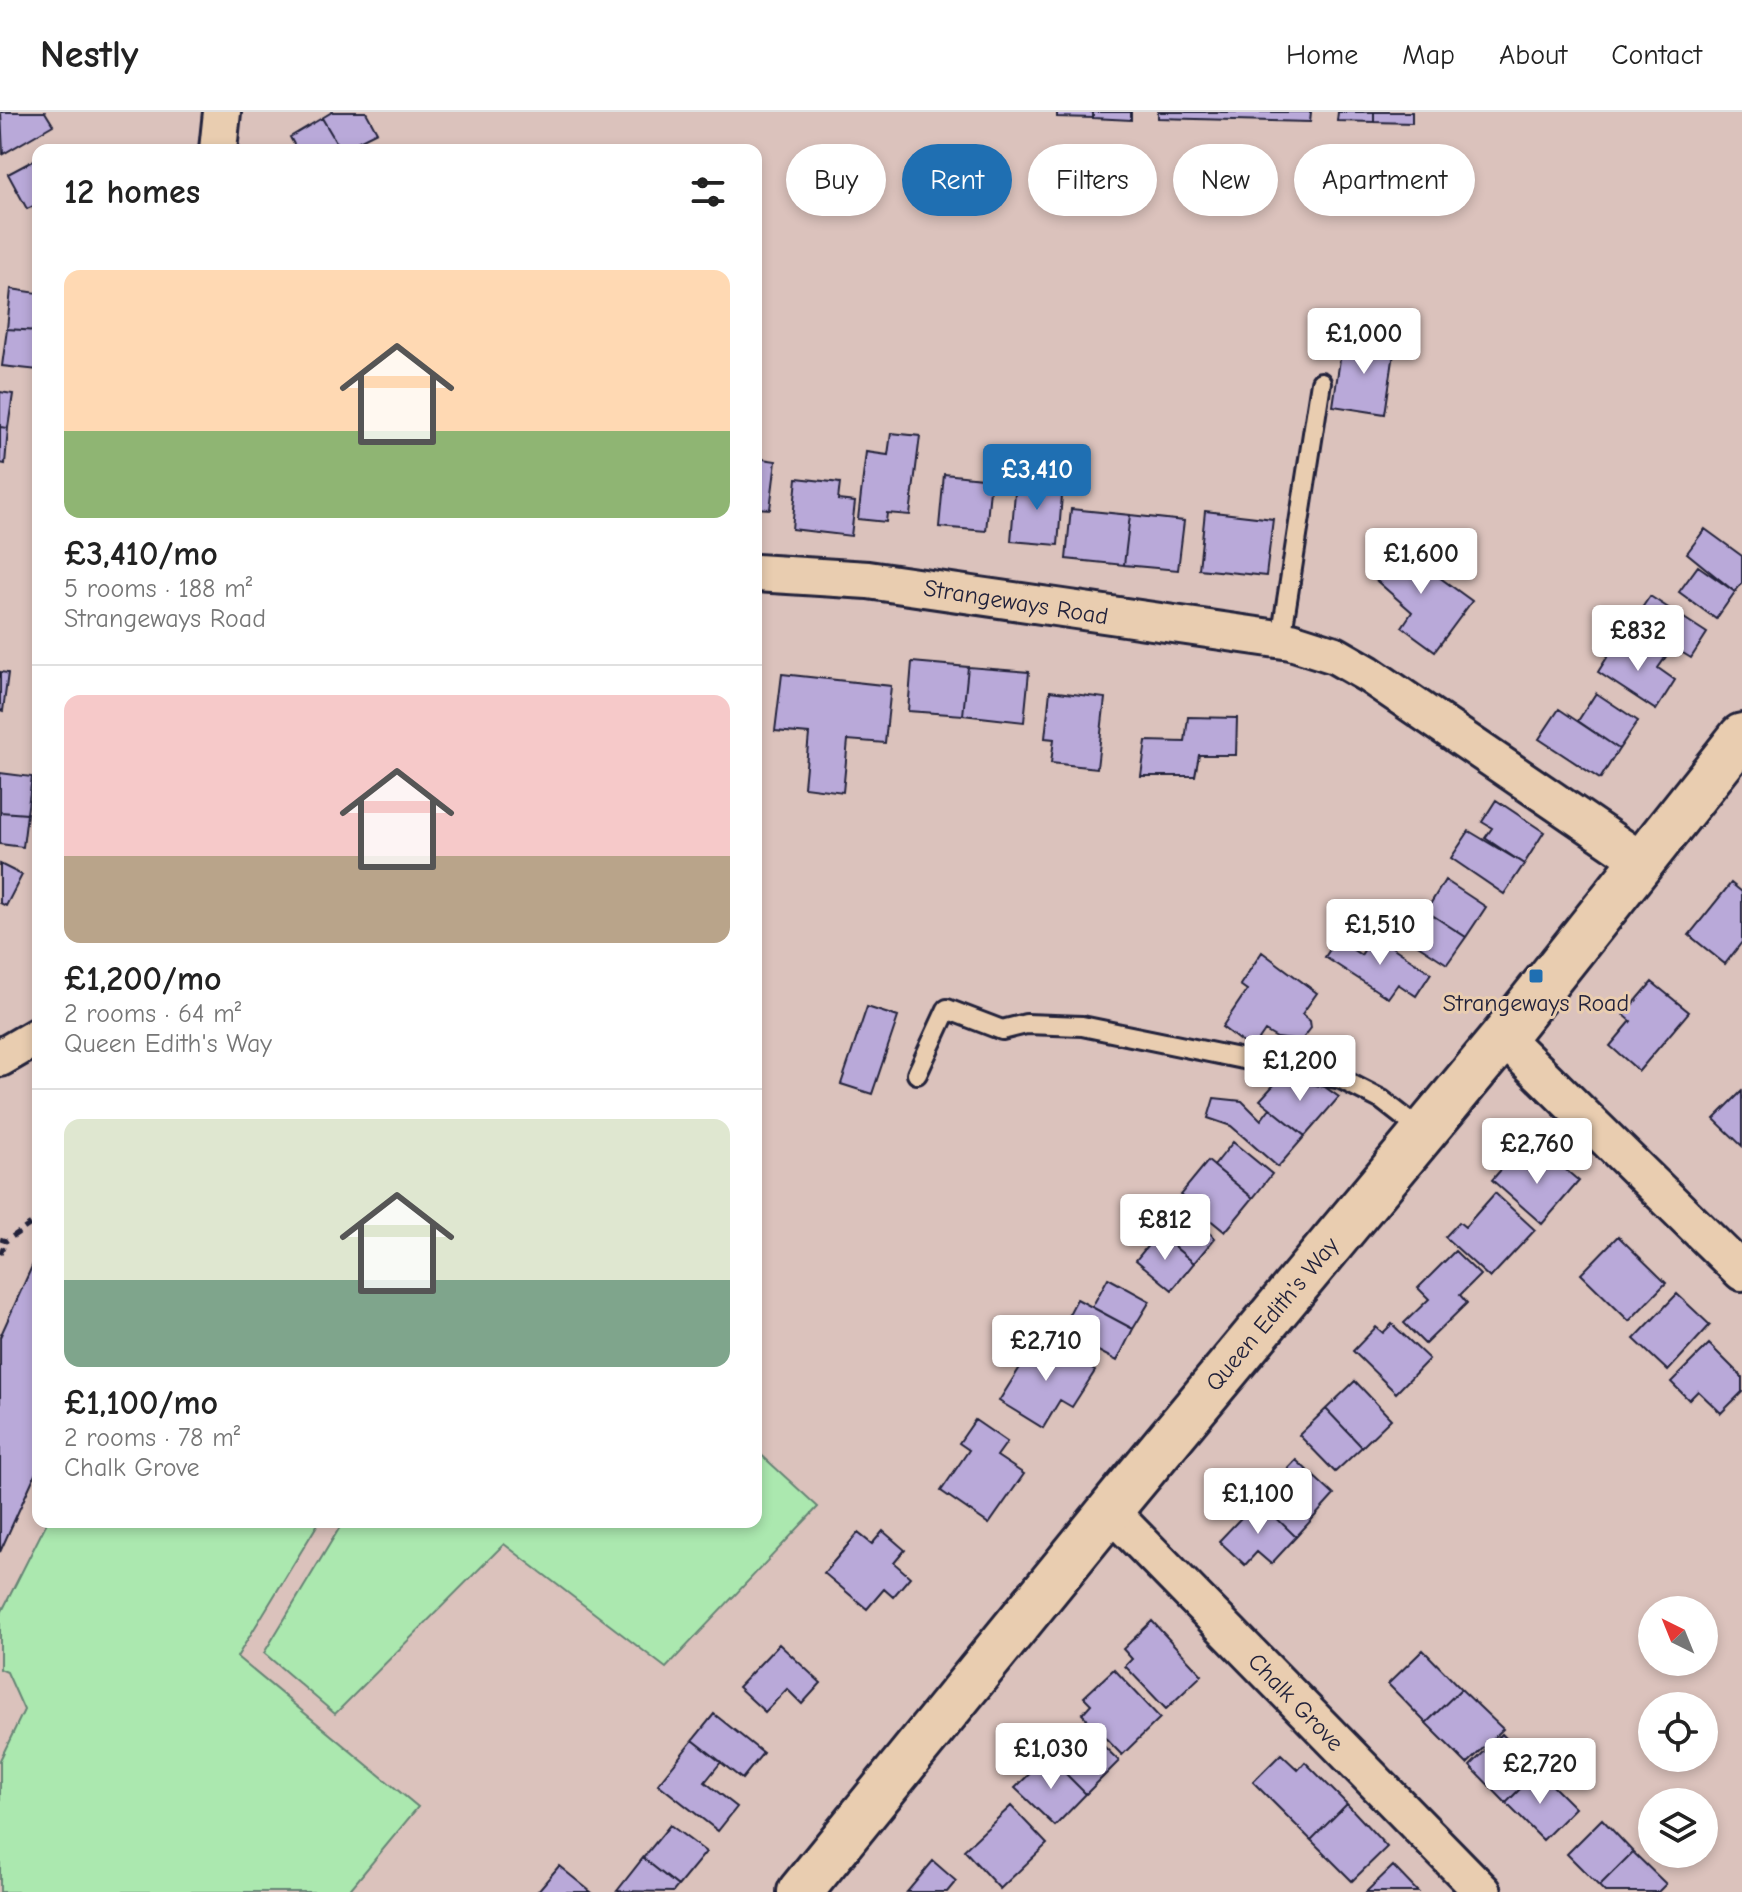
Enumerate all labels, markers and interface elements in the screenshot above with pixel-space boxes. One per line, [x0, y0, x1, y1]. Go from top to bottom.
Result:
text: Nestly [40, 33, 138, 77]
text: Home [1286, 39, 1358, 71]
text: Map [1402, 39, 1455, 71]
text: About [1499, 39, 1567, 71]
text: Contact [1611, 39, 1702, 71]
chip: Buy [786, 144, 886, 216]
chip: Rent [902, 144, 1012, 216]
chip: Filters [1028, 144, 1157, 216]
chip: New [1173, 144, 1278, 216]
chip: Apartment [1294, 144, 1475, 216]
icon: filters [686, 170, 730, 214]
text: 12 homes [64, 172, 200, 212]
pin: £1,000 [1299, 308, 1429, 376]
text: £1,000 [1326, 319, 1402, 349]
icon: home [325, 322, 469, 466]
pin: £3,410 [972, 444, 1102, 512]
text: £3,410 [1001, 455, 1073, 485]
pin: £1,600 [1356, 528, 1486, 596]
text: £3,410/mo [64, 534, 218, 574]
text: £1,600 [1383, 539, 1459, 569]
text: 5 rooms · 188 m² [64, 574, 252, 604]
street label: Strangeways Road [922, 574, 1110, 630]
text: Strangeways Road [64, 604, 266, 634]
pin: £832 [1591, 605, 1685, 673]
text: £832 [1610, 616, 1666, 646]
icon: home [325, 747, 469, 891]
pin: £1,510 [1315, 899, 1445, 967]
text: £1,510 [1344, 910, 1416, 940]
text: £1,200/mo [64, 959, 222, 999]
marker: Strangeways Road [1527, 967, 1545, 985]
place label: Strangeways Road [1443, 989, 1629, 1017]
text: 2 rooms · 64 m² [64, 999, 241, 1029]
text: Queen Edith's Way [64, 1029, 272, 1059]
pin: £1,200 [1235, 1035, 1365, 1103]
text: £1,200 [1263, 1046, 1337, 1076]
pin: £2,760 [1472, 1118, 1602, 1186]
text: £2,760 [1500, 1129, 1574, 1159]
icon: home [325, 1171, 469, 1315]
pin: £812 [1118, 1194, 1212, 1262]
text: £812 [1138, 1205, 1192, 1235]
street label: Queen Edith's Way [1200, 1231, 1345, 1397]
pin: £2,710 [981, 1315, 1111, 1383]
text: £2,710 [1010, 1326, 1082, 1356]
text: £1,100/mo [64, 1383, 218, 1423]
text: 2 rooms · 78 m² [64, 1423, 240, 1453]
text: Chalk Grove [64, 1453, 200, 1483]
pin: £1,100 [1193, 1468, 1323, 1536]
text: £1,100 [1222, 1479, 1294, 1509]
north arrow [1638, 1596, 1718, 1676]
map controls [1638, 1596, 1718, 1868]
street label: Chalk Grove [1242, 1647, 1350, 1757]
button: locate [1638, 1692, 1718, 1772]
pin: £1,030 [986, 1723, 1116, 1791]
text: £1,030 [1014, 1734, 1088, 1764]
pin: £2,720 [1475, 1738, 1605, 1806]
text: £2,720 [1503, 1749, 1577, 1779]
button: layers [1638, 1788, 1718, 1868]

